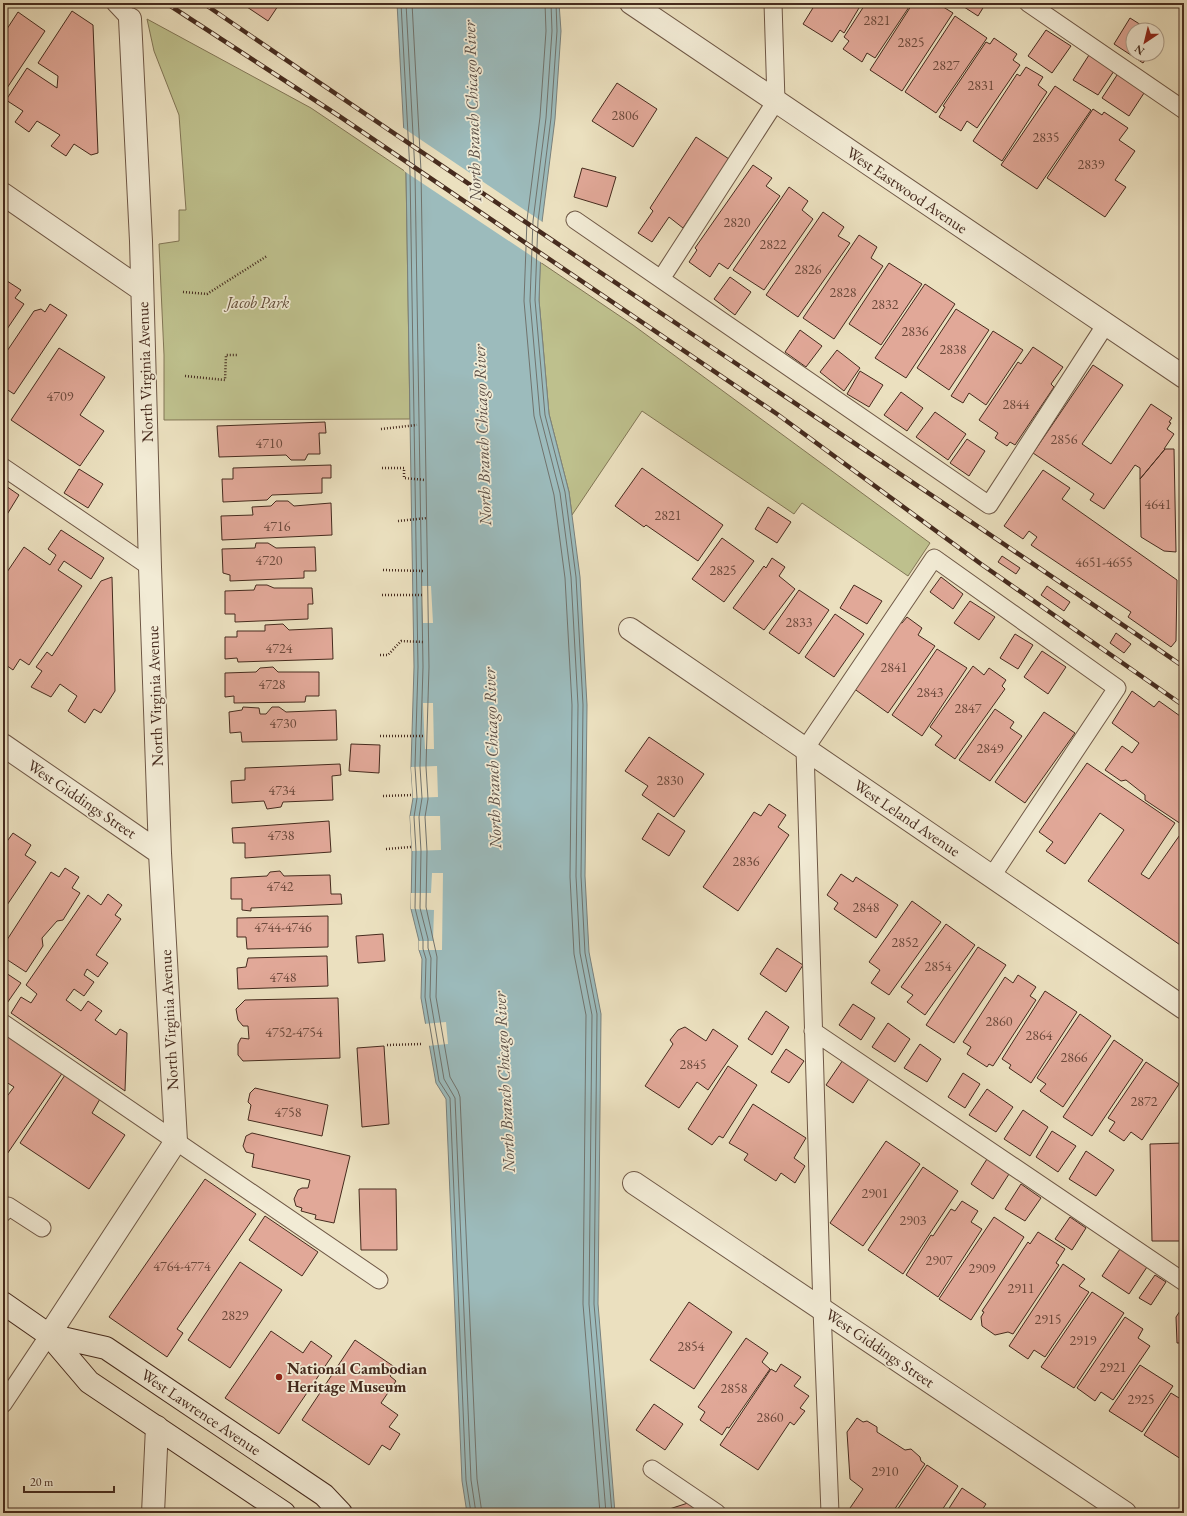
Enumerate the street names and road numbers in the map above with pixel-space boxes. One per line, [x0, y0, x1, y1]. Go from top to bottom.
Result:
street label: West Eastwood Avenue [842, 142, 972, 238]
street label: North Virginia Avenue [132, 301, 158, 443]
street label: North Virginia Avenue [142, 625, 168, 767]
street label: West Giddings Street [23, 755, 141, 843]
street label: West Leland Avenue [850, 775, 964, 861]
street label: North Virginia Avenue [155, 949, 183, 1091]
street label: West Giddings Street [821, 1304, 939, 1392]
street label: West Lawrence Avenue [137, 1364, 265, 1460]

